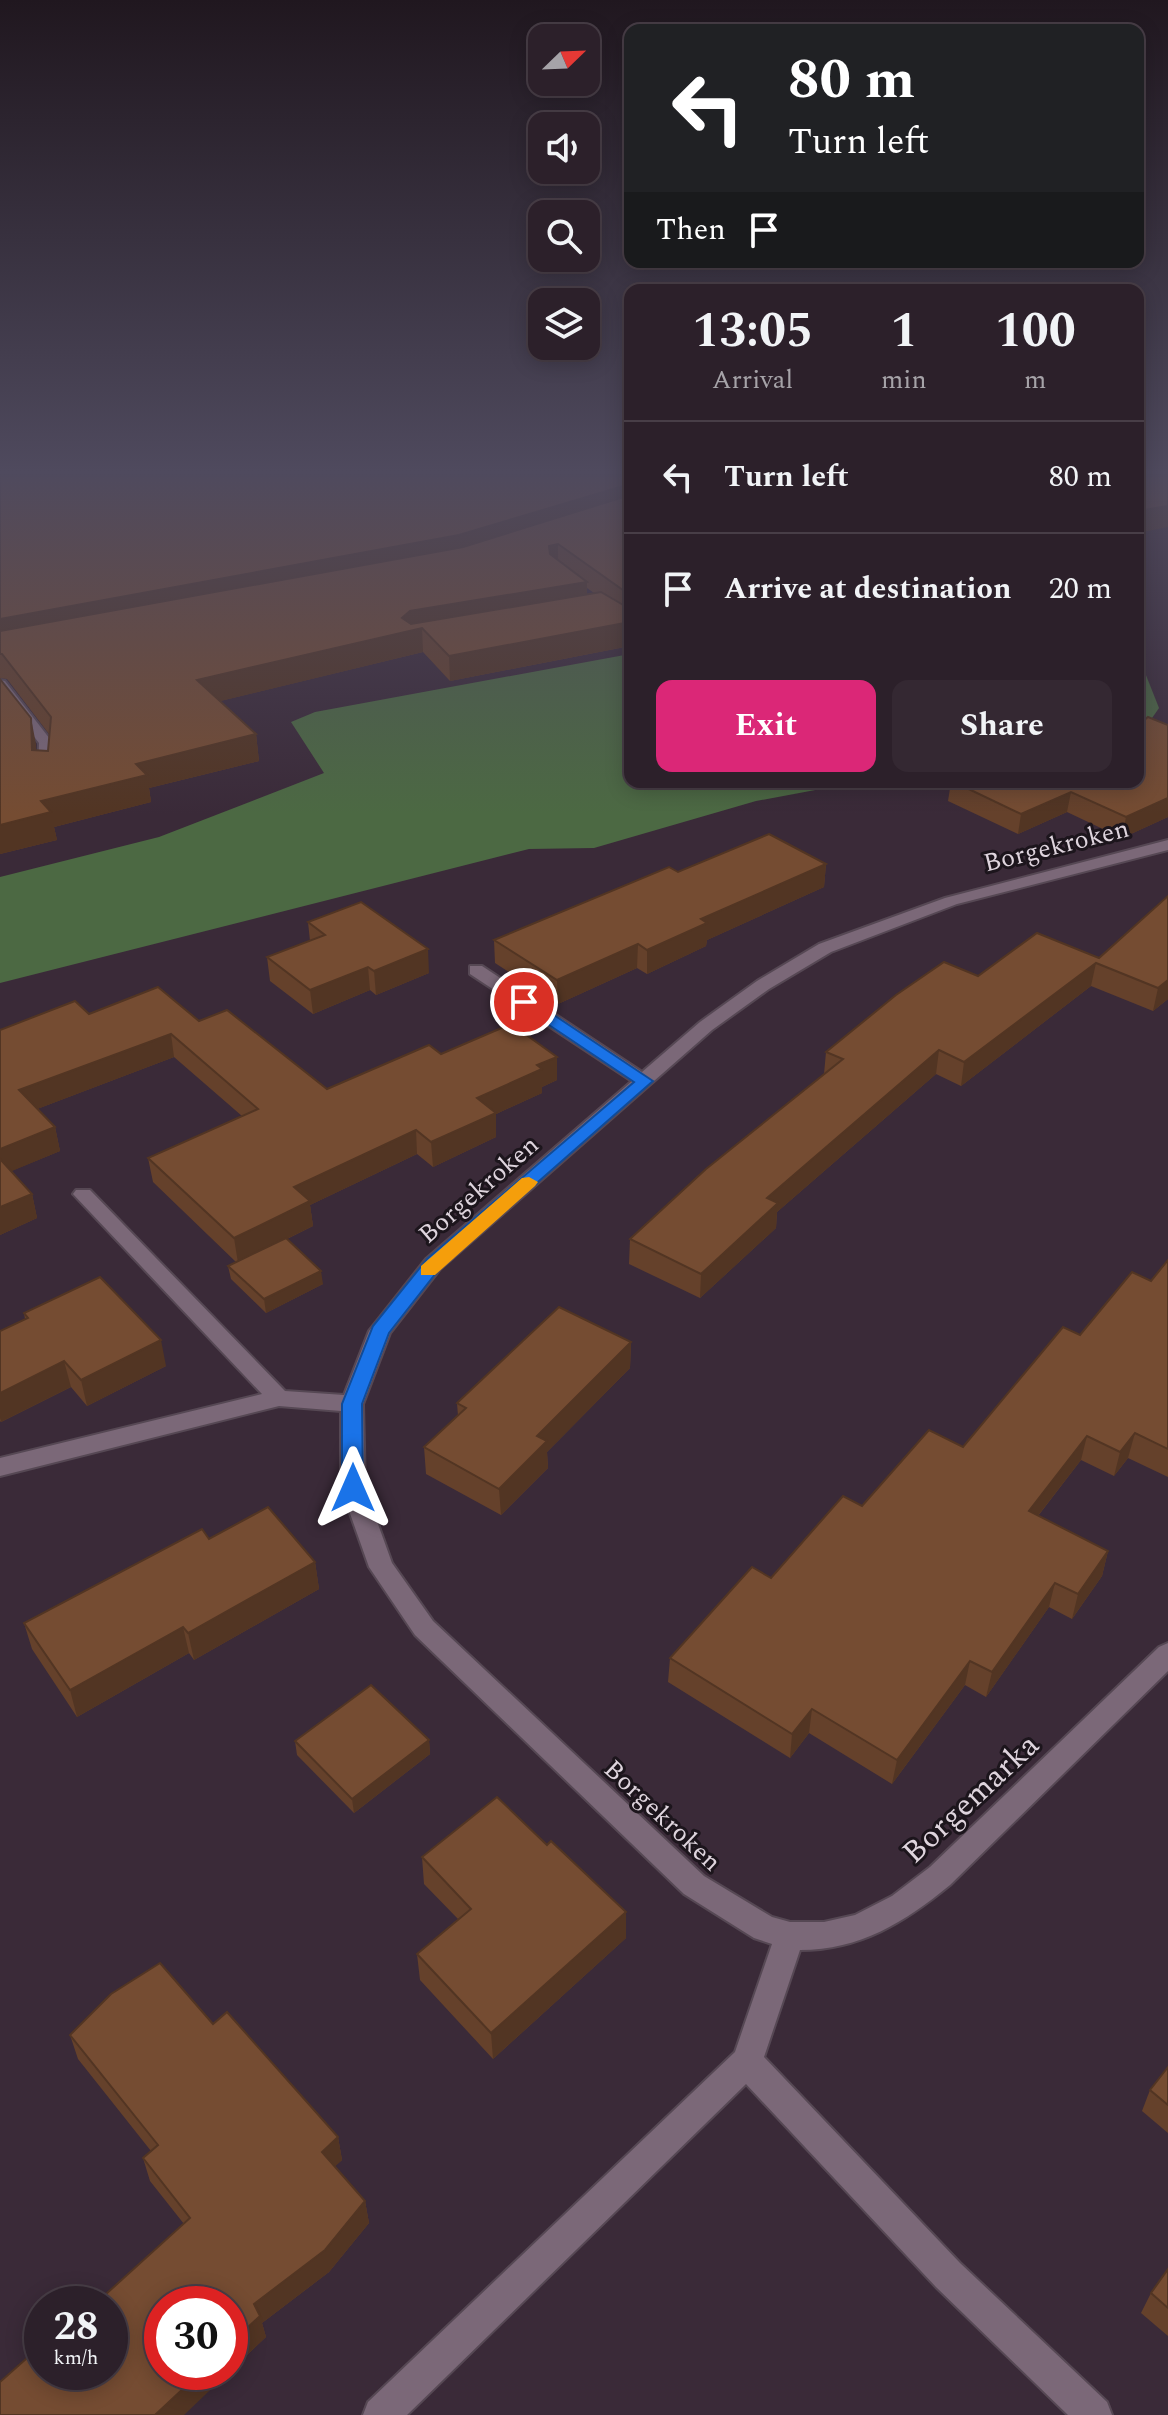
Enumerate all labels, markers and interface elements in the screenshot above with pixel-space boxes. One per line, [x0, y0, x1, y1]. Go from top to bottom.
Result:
north arrow [528, 24, 600, 96]
map controls [528, 24, 600, 360]
text: 80 m [788, 38, 915, 123]
icon: left [656, 56, 760, 160]
button: sound [528, 112, 600, 184]
text: Turn left [788, 115, 929, 170]
button: search [528, 200, 600, 272]
text: Then [656, 207, 726, 253]
icon: arrive [742, 208, 786, 252]
button: layers [528, 288, 600, 360]
text: 13:05 [692, 295, 813, 368]
text: 1 [890, 295, 917, 368]
text: 100 [995, 295, 1076, 368]
text: Arrival [712, 360, 793, 400]
text: min [881, 360, 927, 400]
text: m [1024, 360, 1046, 400]
text: Turn left [724, 454, 849, 500]
text: 80 m [1049, 454, 1112, 500]
icon: left [656, 455, 700, 499]
text: Arrive at destination [724, 566, 1011, 612]
text: 20 m [1049, 566, 1112, 612]
icon: arrive [656, 567, 700, 611]
button: Exit [656, 680, 876, 772]
button: Share [892, 680, 1112, 772]
street label: Borgekroken [979, 809, 1133, 883]
pin [490, 968, 558, 1036]
icon: arrive [502, 980, 546, 1024]
street label: Borgekroken [409, 1126, 548, 1254]
position arrow [311, 1446, 395, 1530]
street label: Borgemarka [891, 1722, 1051, 1876]
street label: Borgekroken [594, 1750, 730, 1881]
speed limit sign: 30 [144, 2286, 248, 2390]
text: 28 [54, 2297, 98, 2358]
text: km/h [54, 2343, 99, 2373]

